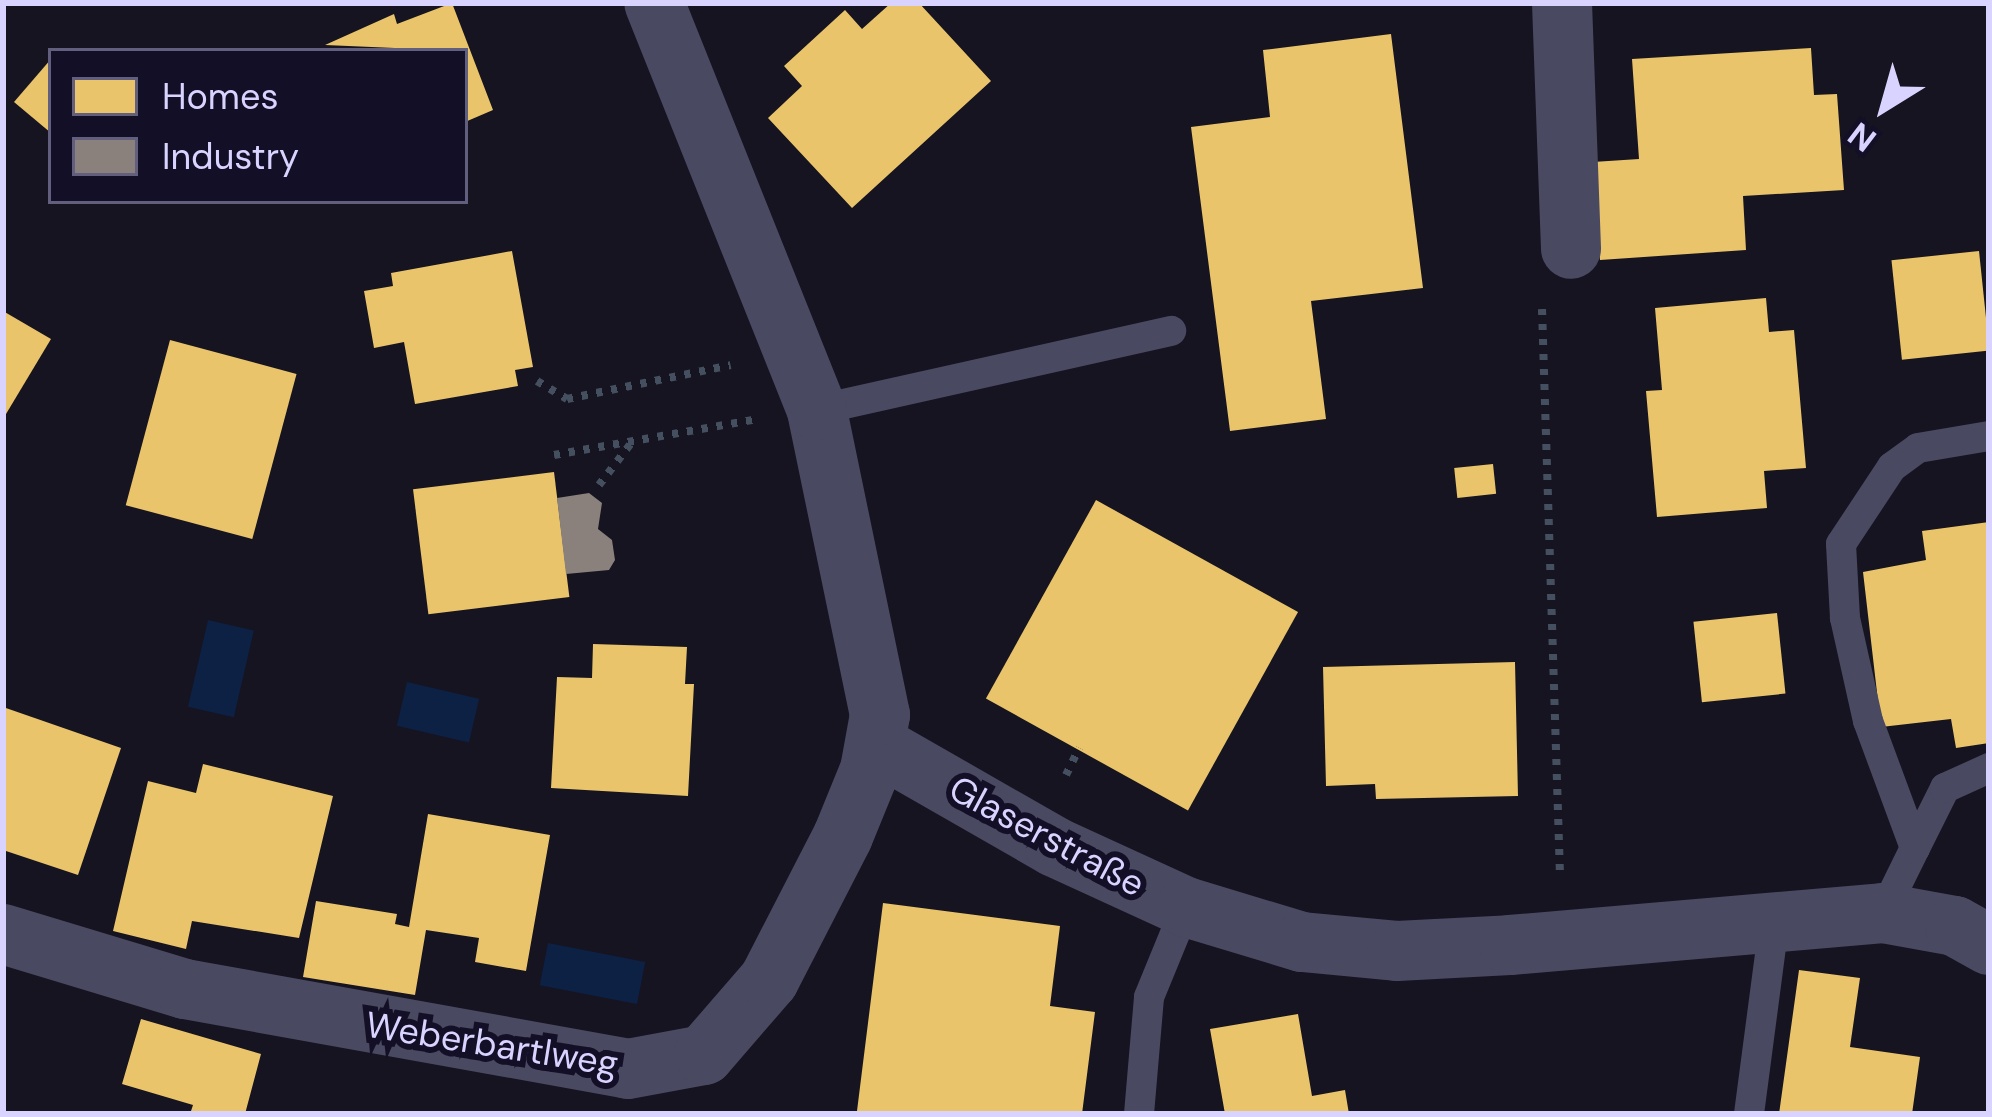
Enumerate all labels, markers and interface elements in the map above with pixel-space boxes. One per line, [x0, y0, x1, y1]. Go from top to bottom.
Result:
legend [48, 48, 468, 204]
north arrow [1824, 48, 1944, 168]
text: Homes [162, 73, 278, 120]
text: N [1839, 113, 1885, 162]
text: Industry [162, 133, 299, 180]
street label: Glaserstraße [942, 767, 1152, 905]
street label: Weberbartlweg [363, 1003, 621, 1085]

